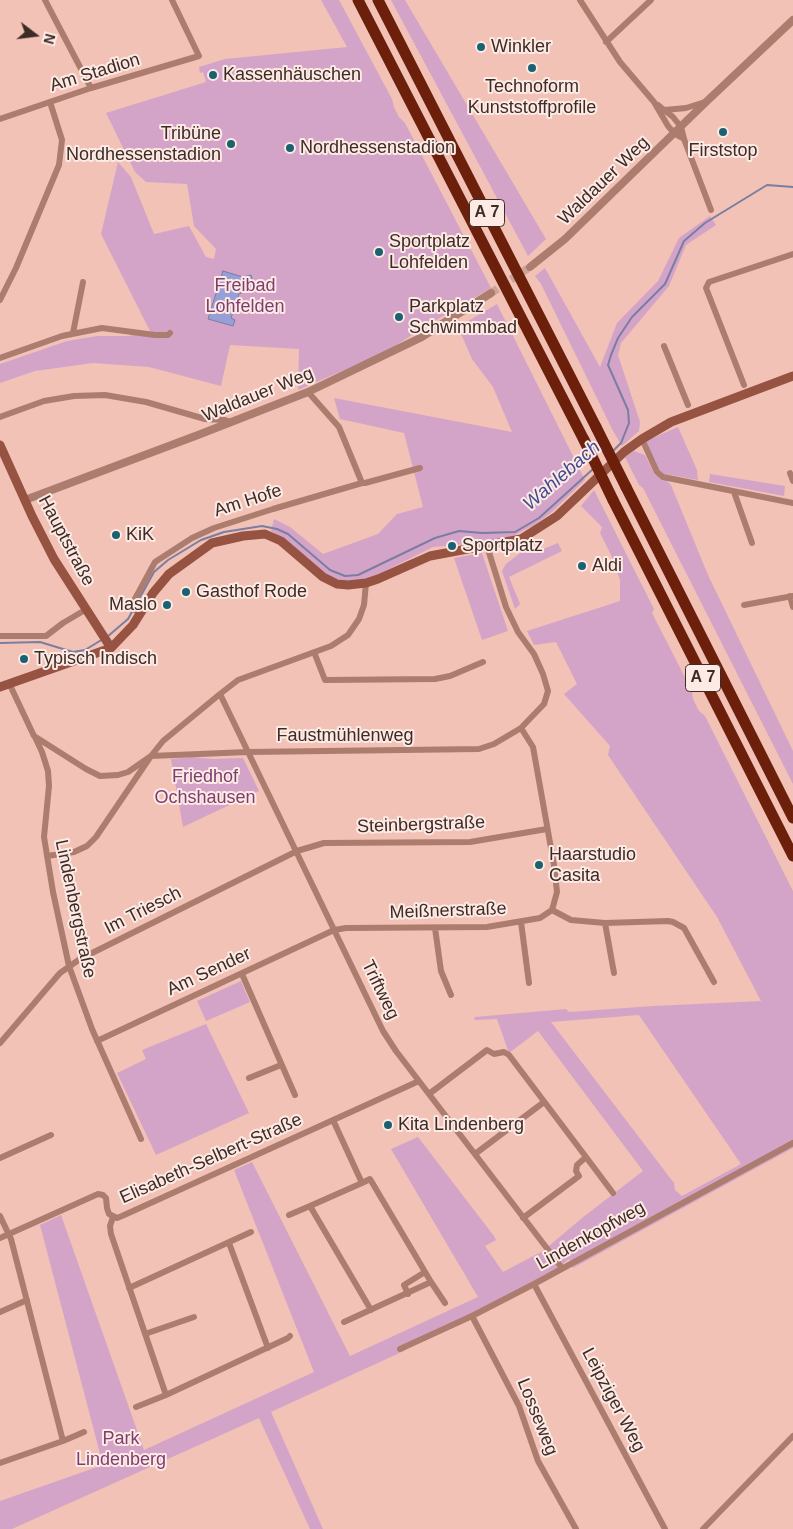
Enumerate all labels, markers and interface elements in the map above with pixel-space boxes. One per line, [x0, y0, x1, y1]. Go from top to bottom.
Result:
north arrow [10, 10, 60, 60]
text: N [40, 32, 59, 46]
place label: Winkler [491, 36, 551, 58]
marker: Winkler [475, 41, 487, 53]
street label: Am Stadion [47, 49, 143, 97]
marker: Technoform Kunststoffprofile [526, 62, 538, 74]
place label: Kassenhäuschen [223, 64, 361, 86]
marker: Kassenhäuschen [207, 69, 219, 81]
place label: Technoform Kunststoffprofile [468, 76, 596, 118]
place label: Tribüne Nordhessenstadion [66, 123, 221, 166]
marker: Firststop [717, 126, 729, 138]
street label: Waldauer Weg [554, 132, 654, 230]
place label: Nordhessenstadion [300, 137, 455, 159]
marker: Tribüne Nordhessenstadion [225, 138, 237, 150]
place label: Firststop [688, 140, 758, 162]
marker: Nordhessenstadion [284, 142, 296, 154]
road number: A 7 [470, 200, 504, 227]
place label: Sportplatz Lohfelden [389, 231, 470, 274]
marker: Sportplatz Lohfelden [373, 246, 385, 258]
park label: Freibad Lohfelden [205, 275, 285, 318]
place label: Parkplatz Schwimmbad [409, 296, 517, 338]
marker: Parkplatz Schwimmbad [393, 311, 405, 323]
street label: Waldauer Weg [199, 363, 317, 427]
water label: Wahlebach [519, 436, 605, 516]
street label: Am Hofe [211, 480, 285, 522]
street label: Hauptstraße [33, 492, 99, 590]
place label: KiK [126, 524, 154, 546]
marker: KiK [110, 529, 122, 541]
place label: Sportplatz [462, 535, 543, 557]
marker: Sportplatz [446, 540, 458, 552]
place label: Aldi [592, 555, 622, 577]
marker: Aldi [576, 560, 588, 572]
place label: Gasthof Rode [196, 581, 307, 603]
marker: Gasthof Rode [180, 586, 192, 598]
place label: Maslo [109, 594, 157, 616]
marker: Maslo [161, 599, 173, 611]
place label: Typisch Indisch [34, 648, 157, 670]
marker: Typisch Indisch [18, 653, 30, 665]
road number: A 7 [686, 664, 720, 691]
street label: Faustmühlenweg [276, 725, 414, 747]
park label: Friedhof Ochshausen [154, 766, 256, 809]
street label: Steinbergstraße [357, 812, 485, 838]
street label: Lindenbergstraße [50, 838, 100, 980]
place label: Haarstudio Casita [549, 844, 636, 886]
marker: Haarstudio Casita [533, 859, 545, 871]
street label: Im Triesch [101, 882, 185, 940]
street label: Meißnerstraße [389, 898, 507, 924]
street label: Am Sender [164, 943, 254, 1001]
street label: Triftweg [356, 957, 404, 1023]
street label: Elisabeth-Selbert-Straße [117, 1109, 305, 1209]
place label: Kita Lindenberg [398, 1114, 524, 1136]
marker: Kita Lindenberg [382, 1119, 394, 1131]
street label: Lindenkopfweg [533, 1197, 649, 1275]
street label: Leipziger Weg [577, 1344, 649, 1456]
street label: Losseweg [512, 1375, 562, 1459]
park label: Park Lindenberg [76, 1428, 166, 1470]

